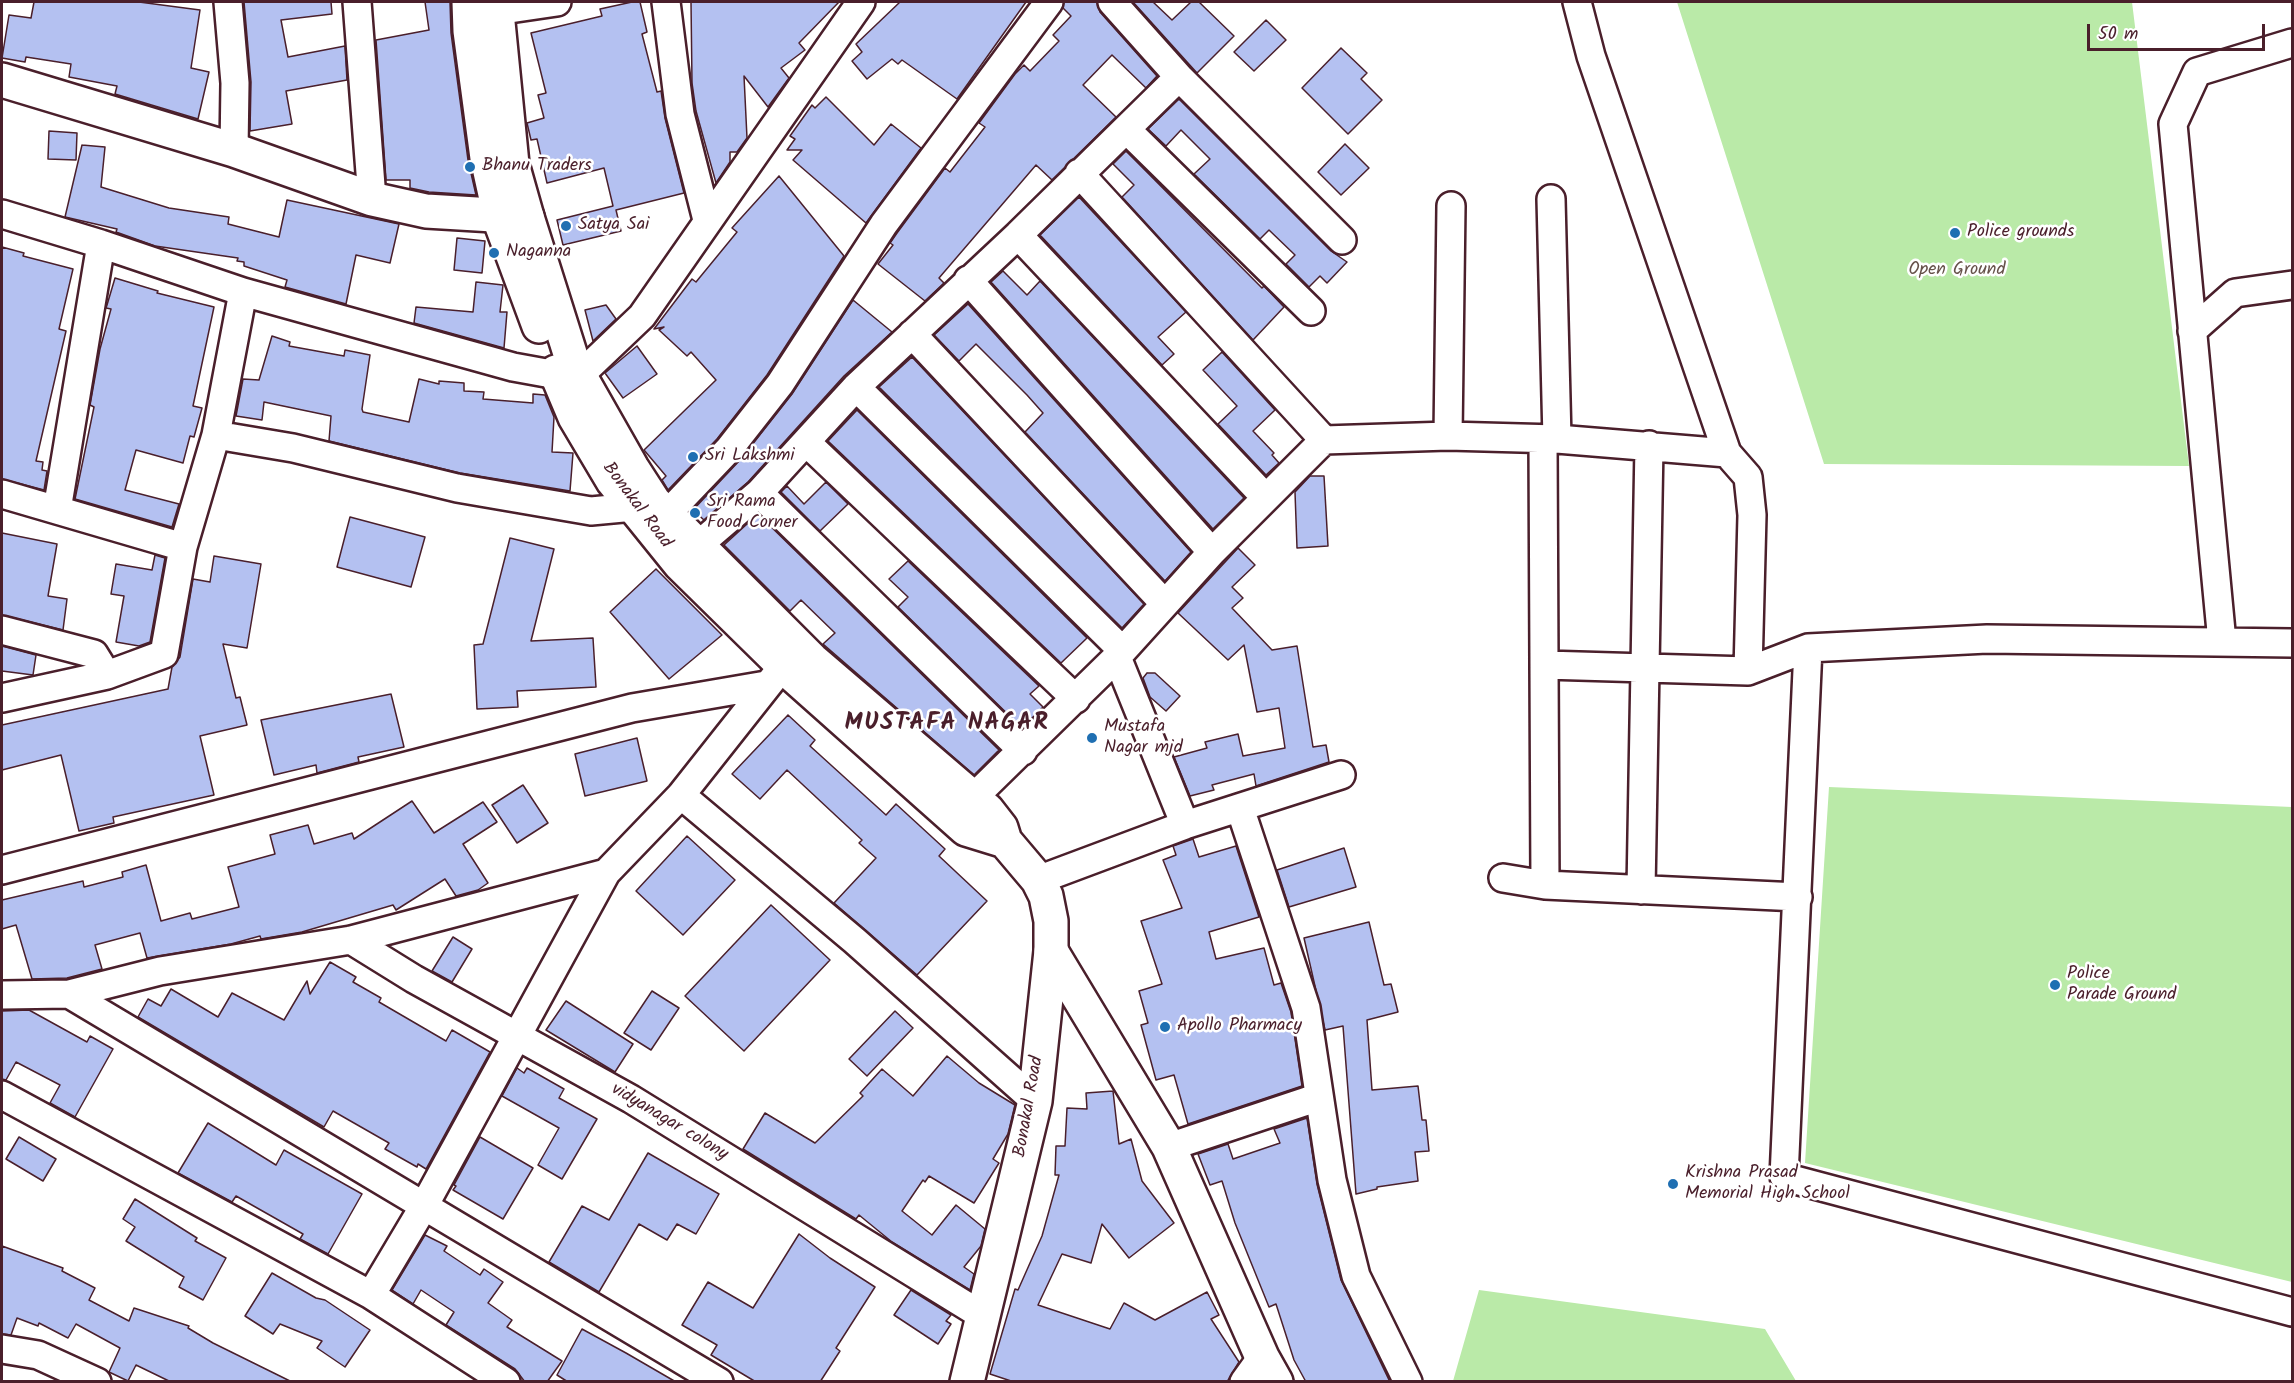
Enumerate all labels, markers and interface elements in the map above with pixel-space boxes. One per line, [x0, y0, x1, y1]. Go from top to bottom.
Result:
scale bar [2090, 12, 2268, 50]
text: 50 m [2098, 20, 2138, 49]
place label: Bhanu Traders [482, 156, 592, 178]
marker: Bhanu Traders [463, 160, 477, 174]
place label: Satya Sai [578, 215, 649, 237]
marker: Satya Sai [559, 219, 573, 233]
place label: Police grounds [1967, 222, 2075, 244]
marker: Police grounds [1948, 226, 1962, 240]
place label: Naganna [506, 242, 571, 264]
marker: Naganna [487, 246, 501, 260]
park label: Open Ground [1909, 260, 2005, 282]
place label: Sri Lakshmi [705, 446, 795, 468]
marker: Sri Lakshmi [686, 450, 700, 464]
street label: Bonakal Road [597, 459, 675, 553]
place label: Sri Rama Food Corner [707, 492, 797, 534]
marker: Sri Rama Food Corner [688, 506, 702, 520]
district label: MUSTAFA NAGAR [845, 711, 1049, 739]
place label: Mustafa Nagar mjd [1104, 717, 1183, 760]
marker: Mustafa Nagar mjd [1085, 731, 1099, 745]
place label: Police Parade Ground [2067, 964, 2176, 1006]
marker: Police Parade Ground [2048, 978, 2062, 992]
place label: Apollo Pharmacy [1177, 1016, 1302, 1038]
marker: Apollo Pharmacy [1158, 1020, 1172, 1034]
street label: Bonakal Road [1010, 1055, 1050, 1159]
street label: vidyanagar colony [607, 1080, 731, 1166]
place label: Krishna Prasad Memorial High School [1685, 1163, 1850, 1206]
marker: Krishna Prasad Memorial High School [1666, 1177, 1680, 1191]

